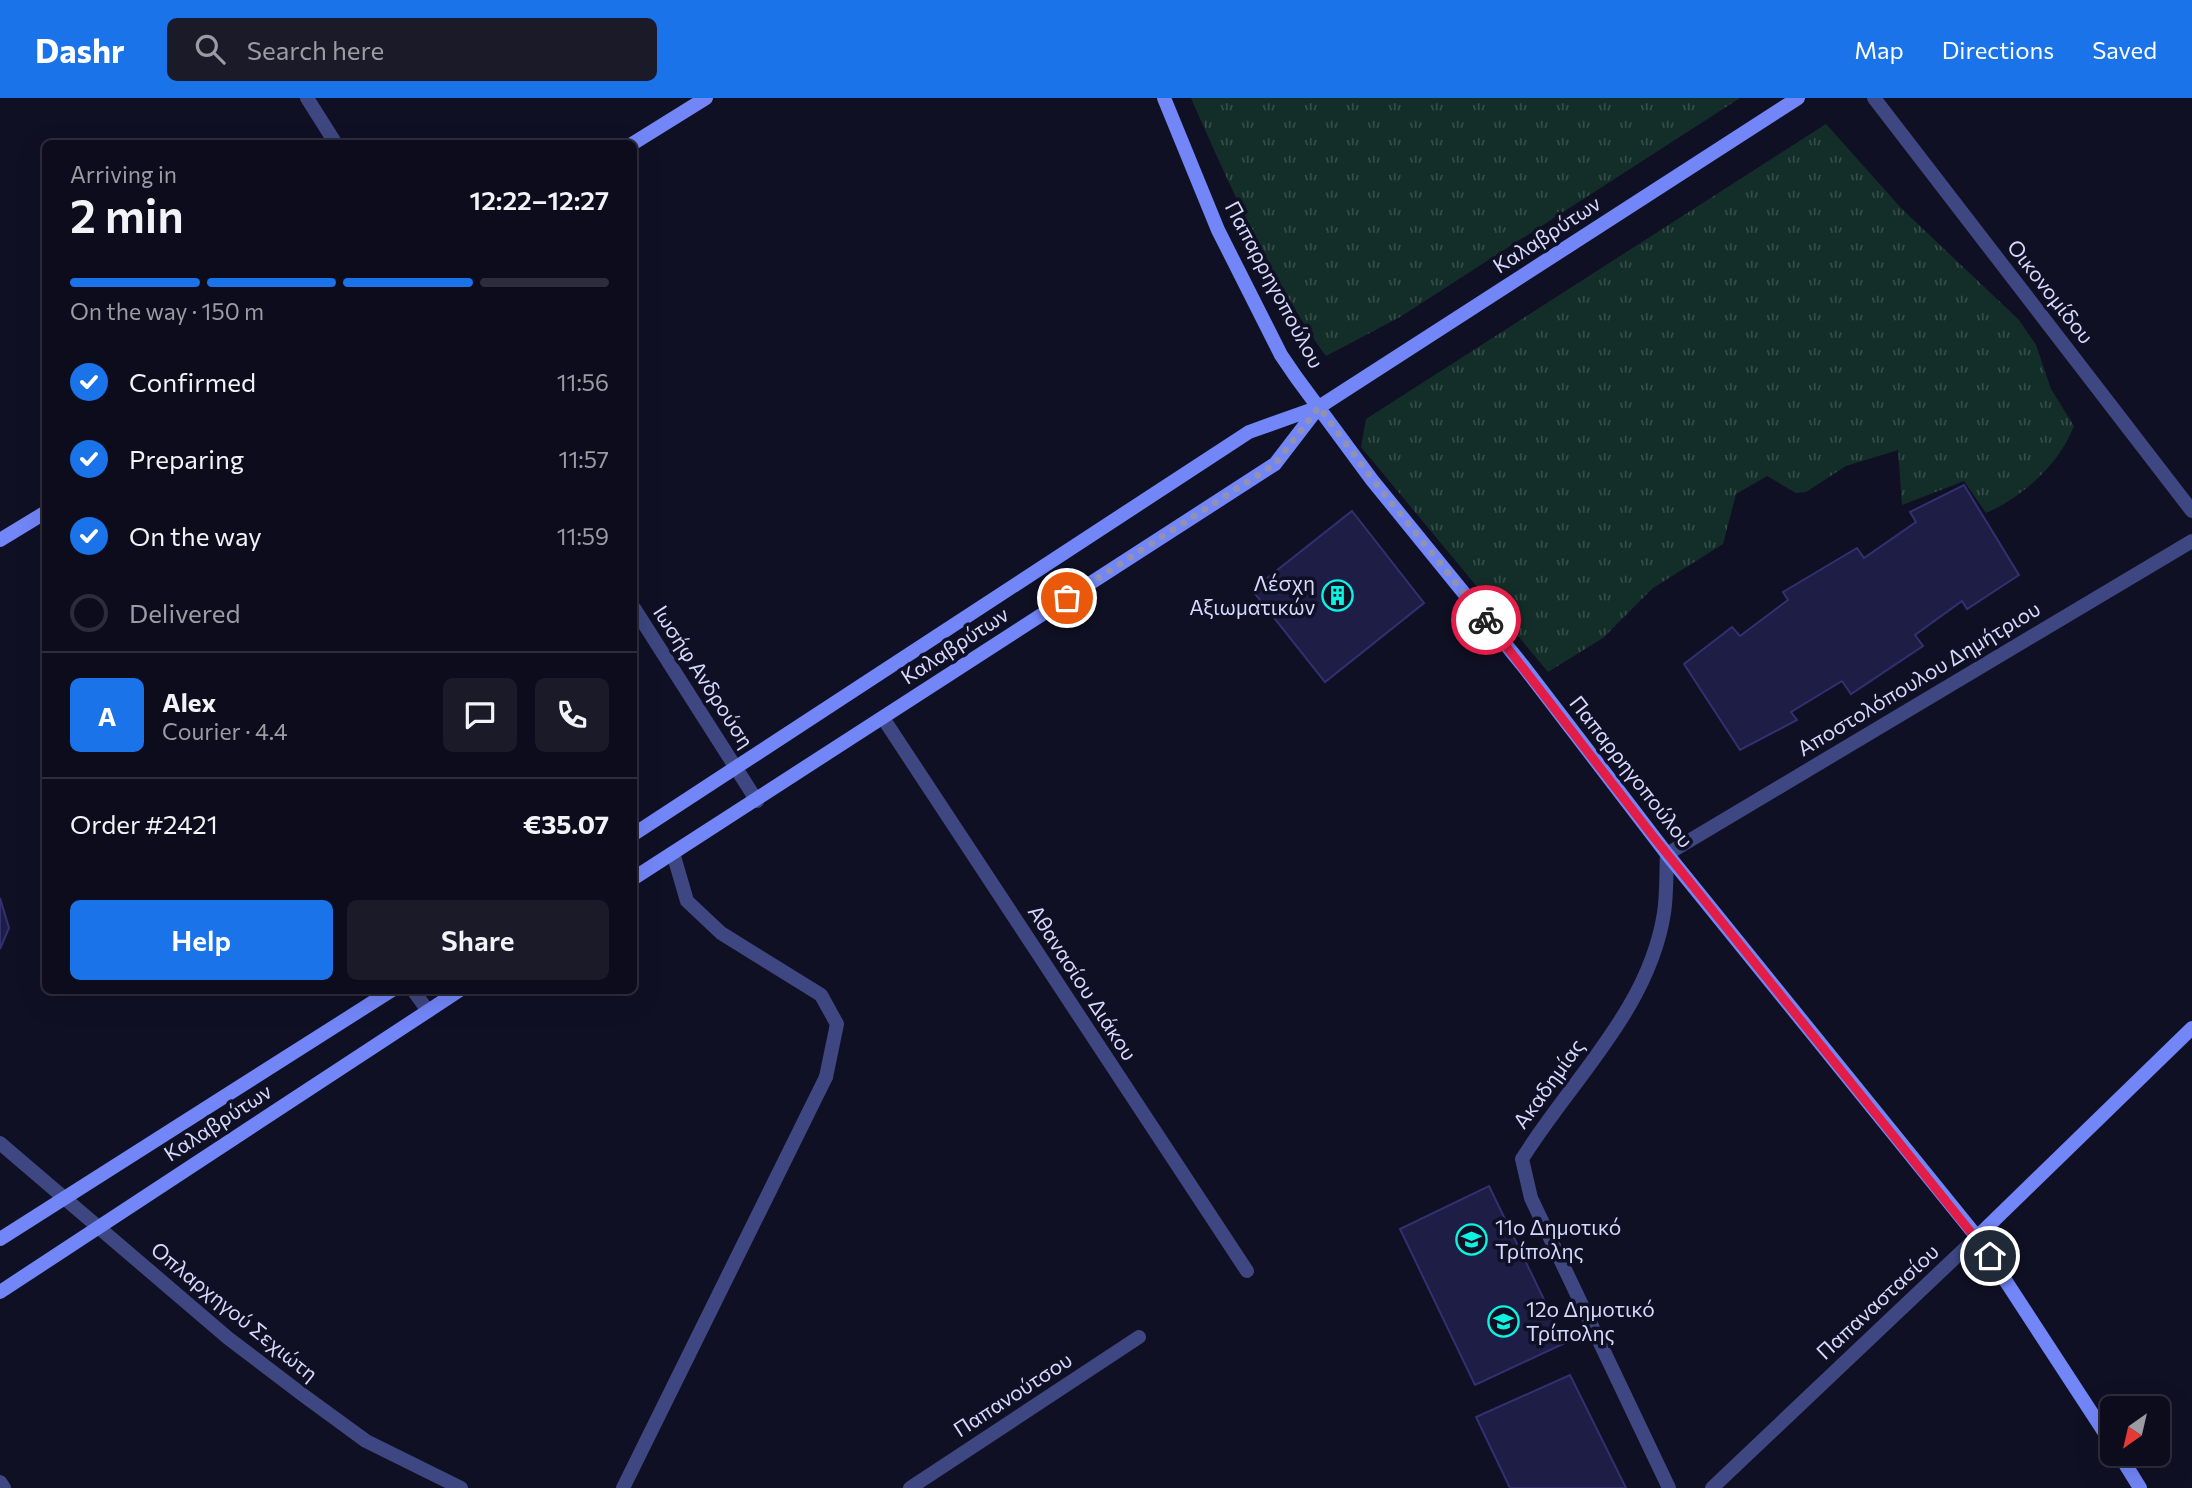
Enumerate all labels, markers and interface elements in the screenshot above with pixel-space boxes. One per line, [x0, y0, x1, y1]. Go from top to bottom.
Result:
search box [167, 18, 657, 81]
text: Dashr [35, 29, 125, 70]
icon: search [191, 30, 229, 68]
text: Search here [247, 34, 384, 65]
text: Map [1854, 35, 1904, 64]
text: Directions [1942, 35, 2054, 64]
text: Saved [2092, 35, 2157, 64]
text: Arriving in [70, 160, 177, 188]
text: 12:22–12:27 [470, 184, 609, 215]
text: 2 min [70, 186, 184, 242]
street label: Καλαβρύτων [1488, 190, 1605, 278]
street label: Παπαρρηγοπούλου [1221, 196, 1330, 372]
street label: Οικονομίδου [2003, 234, 2100, 348]
text: On the way · 150 m [70, 297, 264, 325]
icon: check [70, 363, 108, 401]
text: Confirmed [129, 366, 256, 397]
text: 11:56 [557, 368, 609, 396]
icon: check [70, 440, 108, 478]
text: Preparing [129, 443, 244, 474]
text: 11:57 [559, 445, 609, 473]
icon: check [70, 517, 108, 555]
text: On the way [129, 520, 262, 551]
text: 11:59 [557, 522, 609, 550]
pin [1037, 568, 1097, 628]
place label: Λέσχη Αξιωματικών [1189, 570, 1315, 619]
icon: bag [1048, 579, 1086, 617]
building icon: Λέσχη Αξιωματικών [1321, 579, 1355, 613]
courier [1451, 585, 1521, 655]
street label: Αποστολόπουλου Δημήτριου [1792, 595, 2044, 760]
text: Delivered [129, 597, 240, 628]
street label: Ιωσήφ Ανδρούση [649, 600, 760, 752]
street label: Καλαβρύτων [896, 601, 1013, 689]
icon: bike [1467, 601, 1505, 639]
button: chat [443, 678, 517, 752]
button: phone [535, 678, 609, 752]
text: Alex [162, 686, 216, 717]
street label: Παπαρρηγοπούλου [1565, 690, 1699, 852]
text: A [98, 700, 116, 731]
text: Courier · 4.4 [162, 717, 288, 745]
text: Order #2421 [70, 808, 218, 839]
text: €35.07 [523, 808, 609, 839]
button: Help [70, 900, 333, 980]
button: Share [347, 900, 609, 980]
street label: Αθανασίου Διάκου [1024, 900, 1143, 1065]
street label: Ακαδημίας [1507, 1033, 1589, 1133]
street label: Καλαβρύτων [159, 1078, 276, 1166]
place label: 11ο Δημοτικό Τρίπολης [1495, 1214, 1621, 1263]
school or university icon: 11ο Δημοτικό Τρίπολης [1455, 1223, 1489, 1257]
pin [1960, 1226, 2020, 1286]
street label: Οπλαρχηγού Σεχιώτη [147, 1236, 323, 1386]
icon: home [1971, 1237, 2009, 1275]
street label: Παπαναστασίου [1811, 1238, 1943, 1364]
place label: 12ο Δημοτικό Τρίπολης [1526, 1296, 1655, 1345]
school or university icon: 12ο Δημοτικό Τρίπολης [1486, 1305, 1520, 1339]
street label: Παπανούτσου [948, 1346, 1076, 1441]
north arrow [2100, 1396, 2170, 1466]
map controls [2100, 1396, 2170, 1466]

